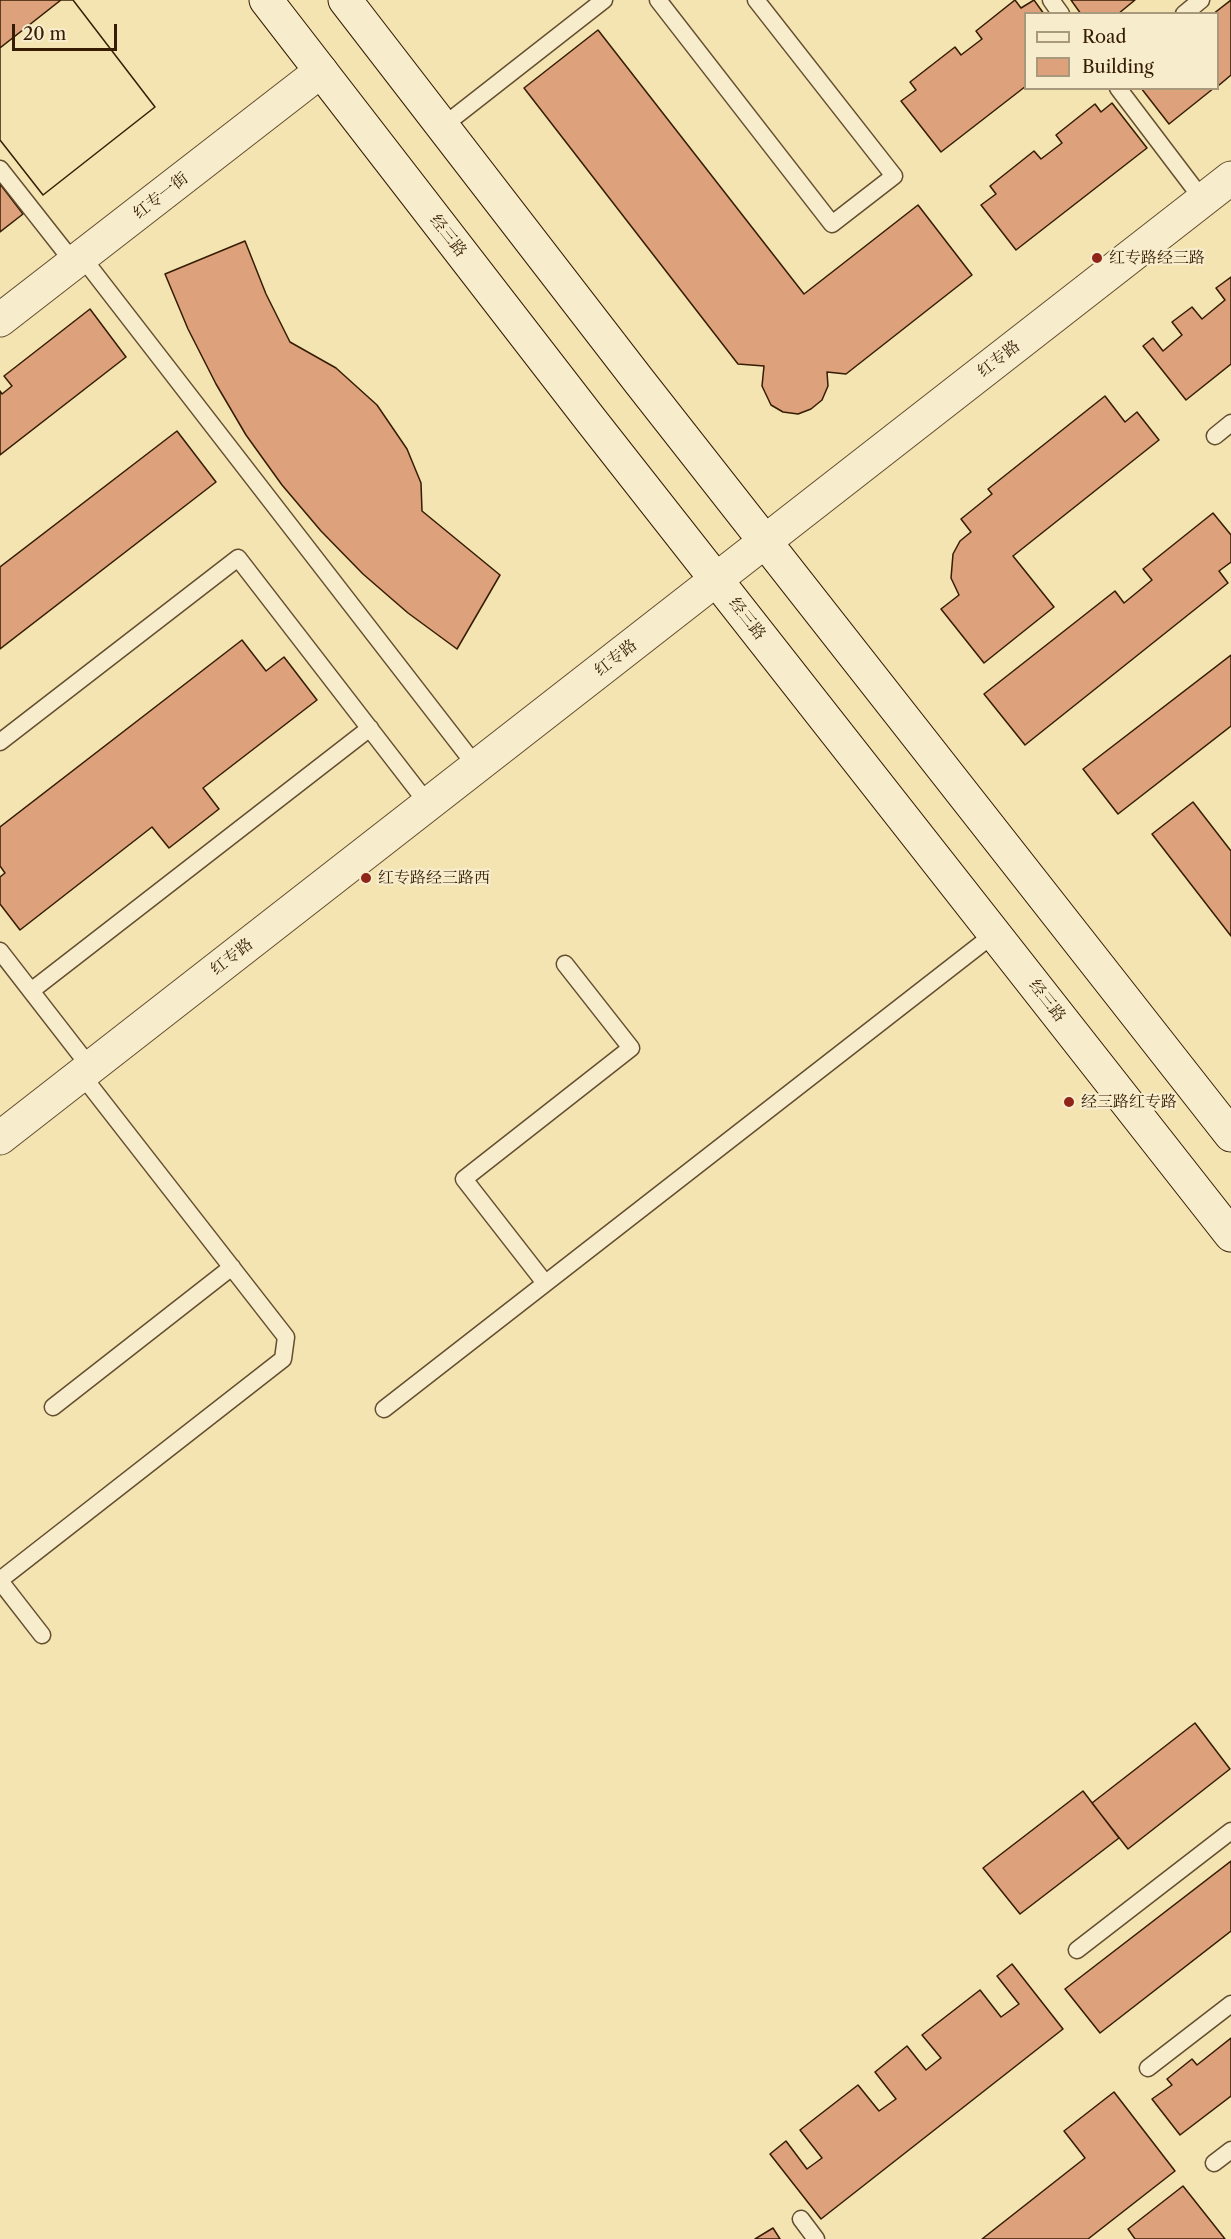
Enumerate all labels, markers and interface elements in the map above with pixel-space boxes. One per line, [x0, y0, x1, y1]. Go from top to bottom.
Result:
scale bar [15, 12, 120, 50]
legend [1024, 12, 1219, 90]
text: 20 m [23, 23, 66, 45]
text: Road [1082, 26, 1127, 48]
text: Building [1082, 56, 1154, 78]
street label: 红专一街 [130, 169, 192, 223]
street label: 经三路 [426, 211, 470, 261]
place label: 红专路经三路 [1109, 248, 1205, 268]
marker: 红专路经三路 [1090, 251, 1104, 265]
street label: 红专路 [974, 337, 1024, 381]
street label: 经三路 [725, 594, 769, 644]
street label: 红专路 [591, 636, 641, 680]
place label: 红专路经三路西 [378, 868, 490, 888]
marker: 红专路经三路西 [359, 871, 373, 885]
street label: 红专路 [207, 935, 257, 979]
street label: 经三路 [1025, 976, 1069, 1026]
place label: 经三路红专路 [1081, 1092, 1177, 1112]
marker: 经三路红专路 [1062, 1095, 1076, 1109]

